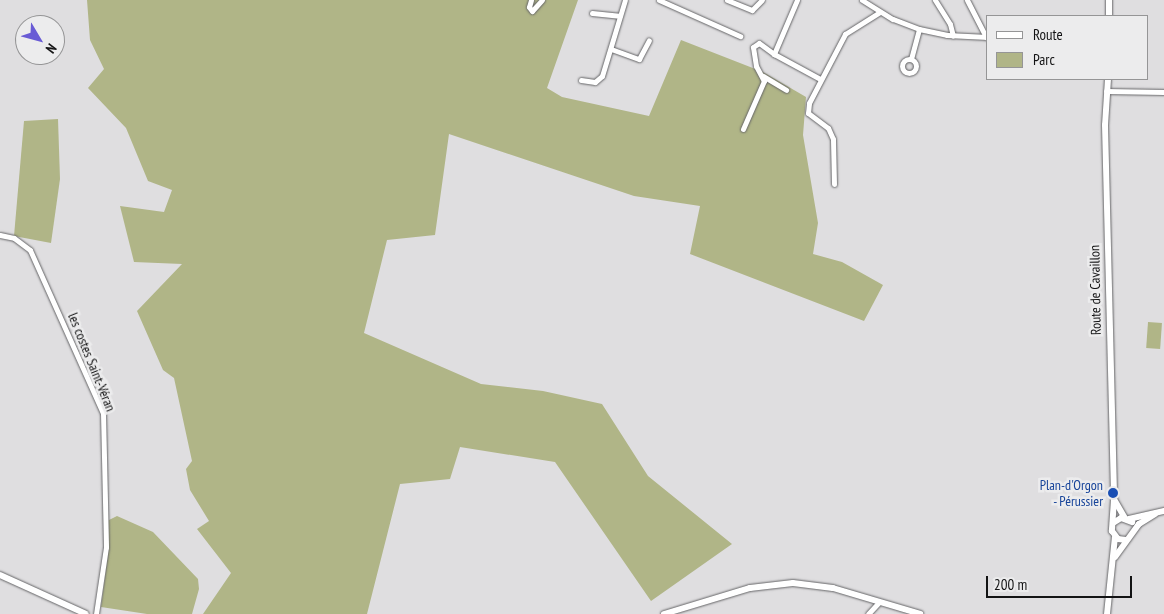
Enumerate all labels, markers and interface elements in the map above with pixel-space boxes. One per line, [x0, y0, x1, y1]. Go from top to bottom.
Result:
north arrow [15, 15, 65, 65]
legend [986, 15, 1149, 80]
text: Route [1033, 25, 1063, 44]
text: N [42, 40, 61, 57]
text: Parc [1033, 50, 1055, 69]
street label: Route de Cavaillon [1086, 245, 1104, 335]
street label: les costes Saint-Véran [65, 310, 119, 414]
place label: Plan-d'Orgon - Pérussier [1040, 477, 1103, 510]
marker: Plan-d'Orgon - Pérussier [1107, 487, 1119, 499]
scale bar [989, 566, 1135, 598]
text: 200 m [994, 575, 1027, 594]

